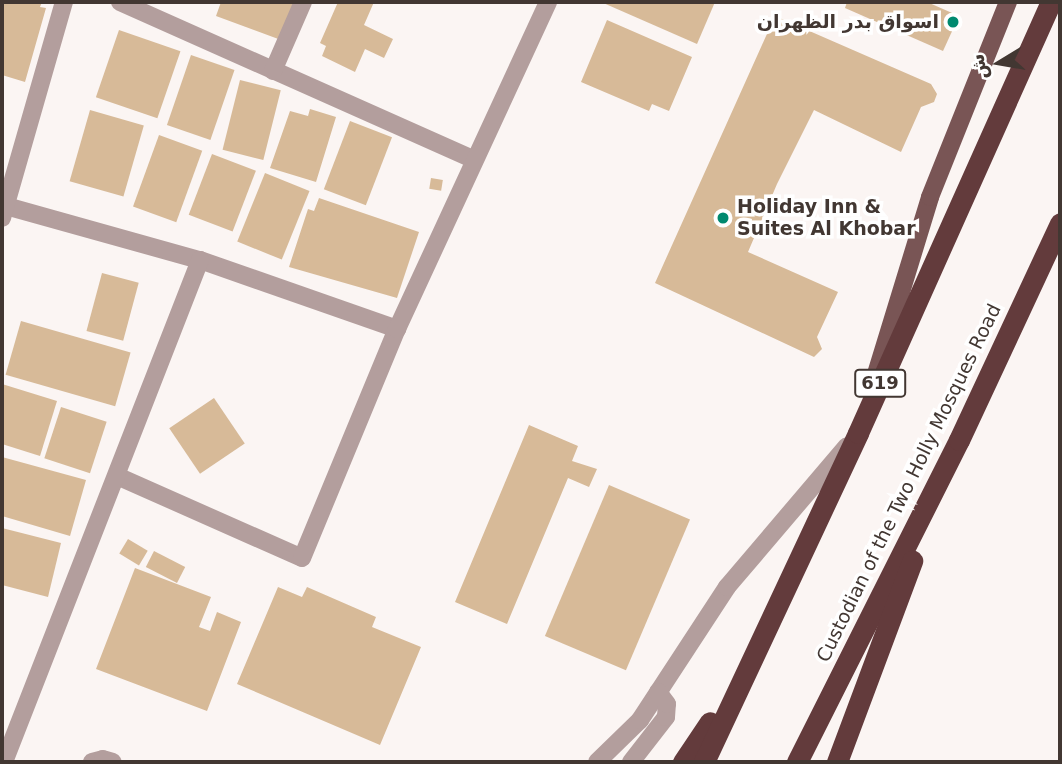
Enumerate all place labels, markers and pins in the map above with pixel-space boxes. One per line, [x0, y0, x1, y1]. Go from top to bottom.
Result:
place label: اسواق بدر الظهران [757, 11, 939, 33]
marker: اسواق بدر الظهران [945, 14, 961, 30]
place label: Holiday Inn & Suites Al Khobar [737, 196, 916, 240]
marker: Holiday Inn & Suites Al Khobar [715, 210, 731, 226]

